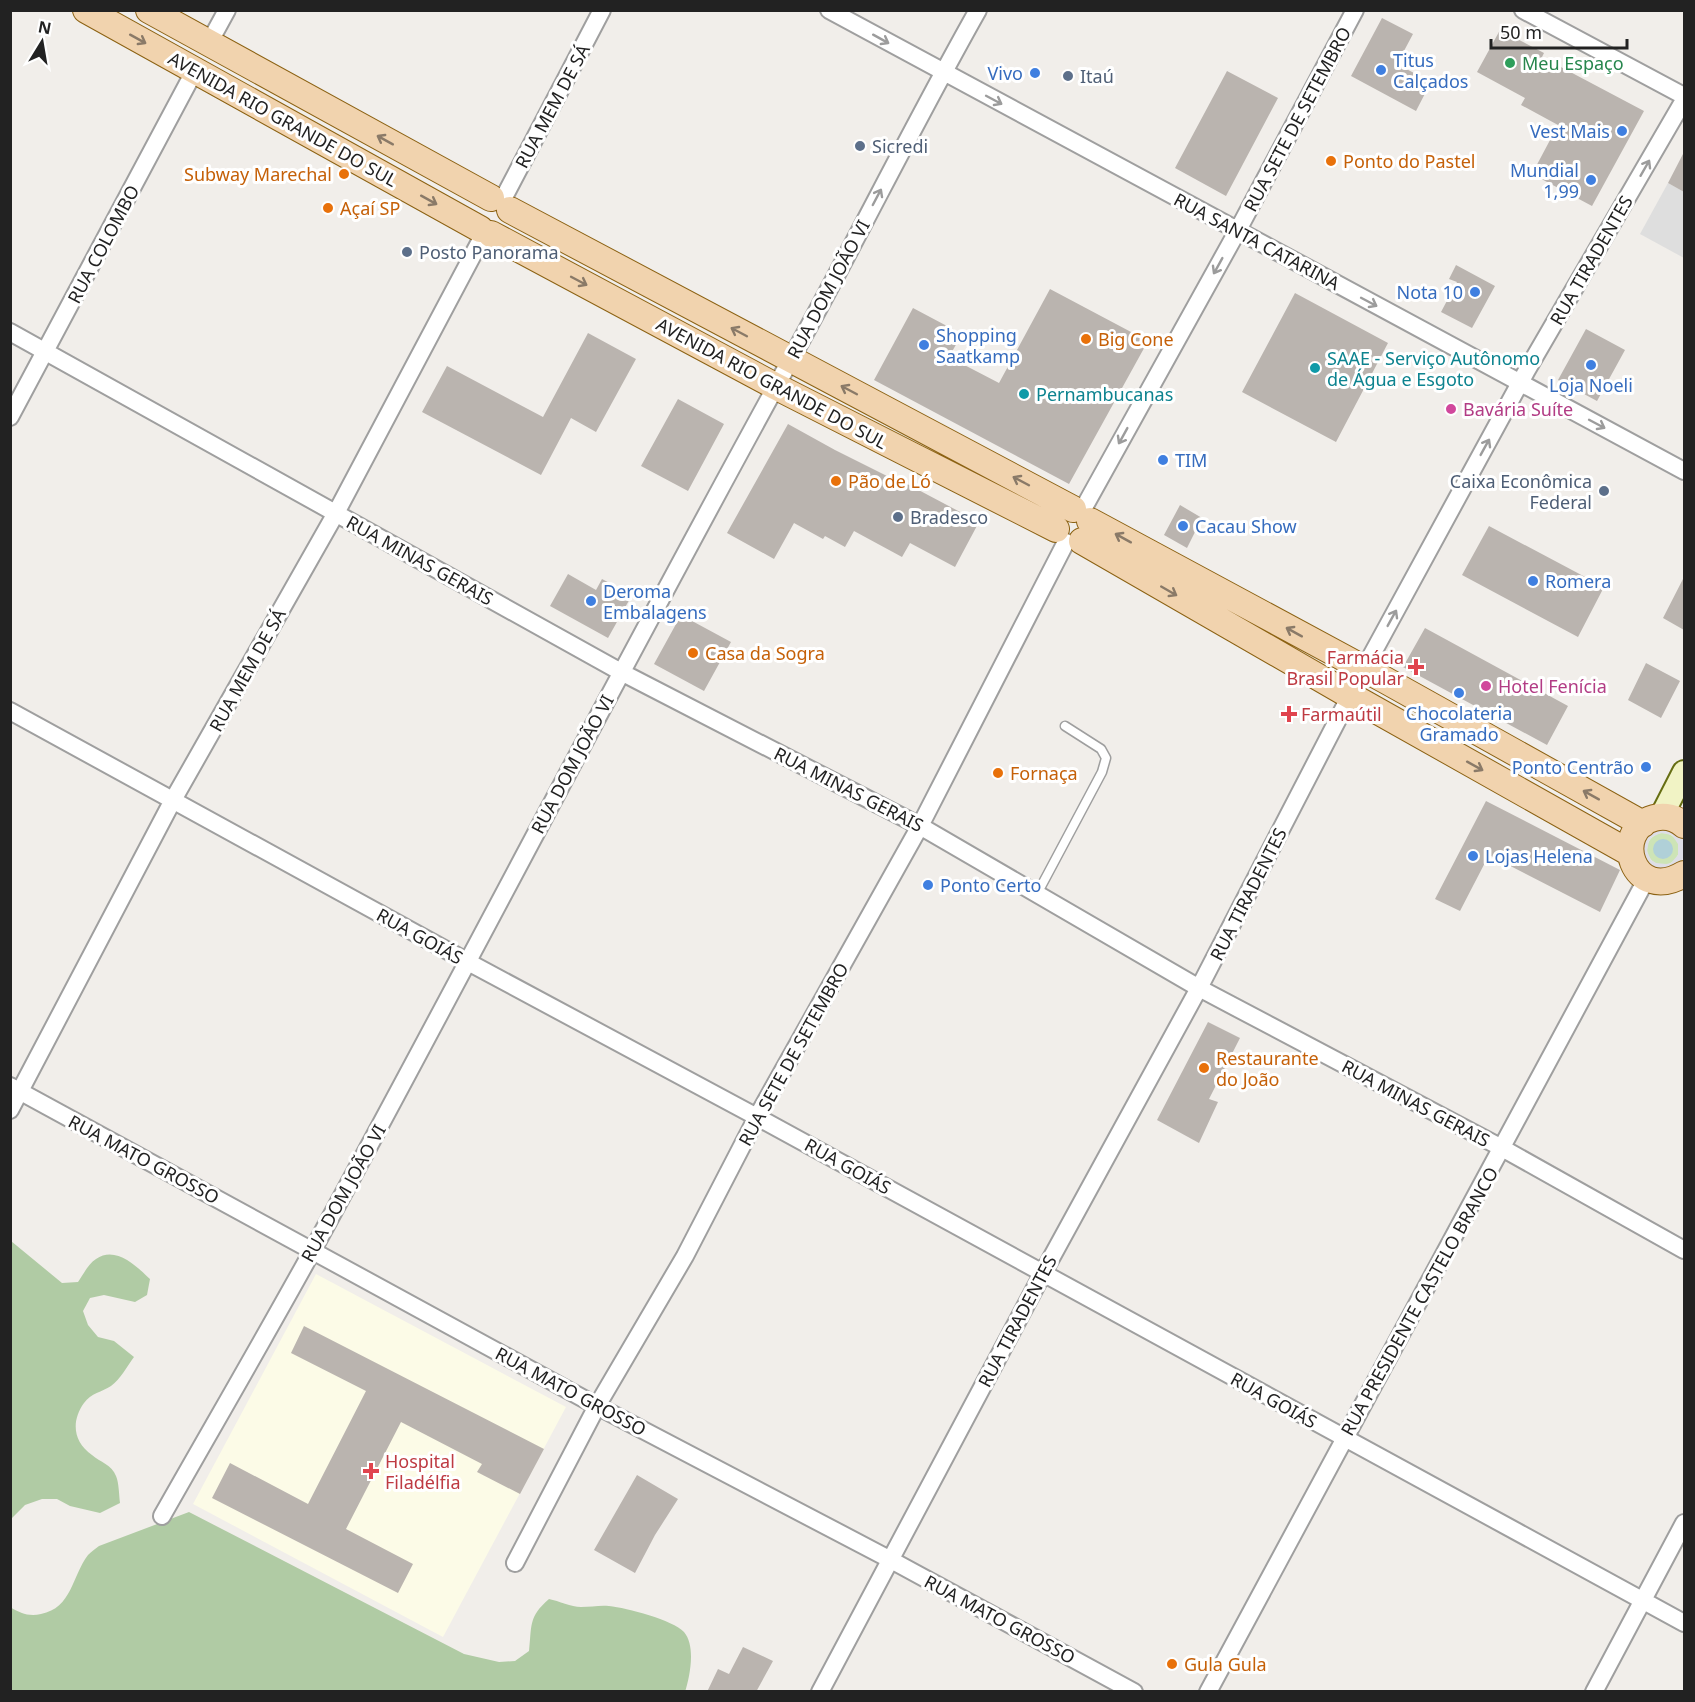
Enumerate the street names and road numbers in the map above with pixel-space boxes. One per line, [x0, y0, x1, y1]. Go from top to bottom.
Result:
street label: RUA SETE DE SETEMBRO [1238, 22, 1356, 216]
street label: RUA MEM DE SÁ [509, 39, 595, 172]
street label: AVENIDA RIO GRANDE DO SUL [164, 46, 402, 192]
street label: RUA COLOMBO [62, 181, 144, 307]
street label: RUA SANTA CATARINA [1170, 187, 1345, 295]
street label: RUA TIRADENTES [1544, 191, 1638, 329]
street label: RUA DOM JOÃO VI [781, 215, 875, 363]
street label: AVENIDA RIO GRANDE DO SUL [652, 312, 892, 454]
street label: RUA MINAS GERAIS [342, 510, 498, 610]
street label: RUA MEM DE SÁ [203, 604, 291, 736]
street label: RUA DOM JOÃO VI [525, 690, 619, 838]
street label: RUA MINAS GERAIS [770, 741, 928, 837]
street label: RUA TIRADENTES [1204, 823, 1292, 964]
street label: RUA GOIÁS [373, 902, 467, 970]
street label: RUA SETE DE SETEMBRO [733, 958, 853, 1150]
street label: RUA MINAS GERAIS [1338, 1054, 1494, 1152]
street label: RUA MATO GROSSO [64, 1109, 224, 1209]
street label: RUA DOM JOÃO VI [295, 1120, 391, 1266]
street label: RUA GOIÁS [801, 1132, 895, 1200]
street label: RUA PRESIDENTE CASTELO BRANCO [1335, 1162, 1503, 1440]
street label: RUA TIRADENTES [972, 1251, 1062, 1391]
street label: RUA MATO GROSSO [491, 1341, 651, 1441]
street label: RUA GOIÁS [1227, 1366, 1321, 1434]
street label: RUA MATO GROSSO [920, 1569, 1080, 1669]

